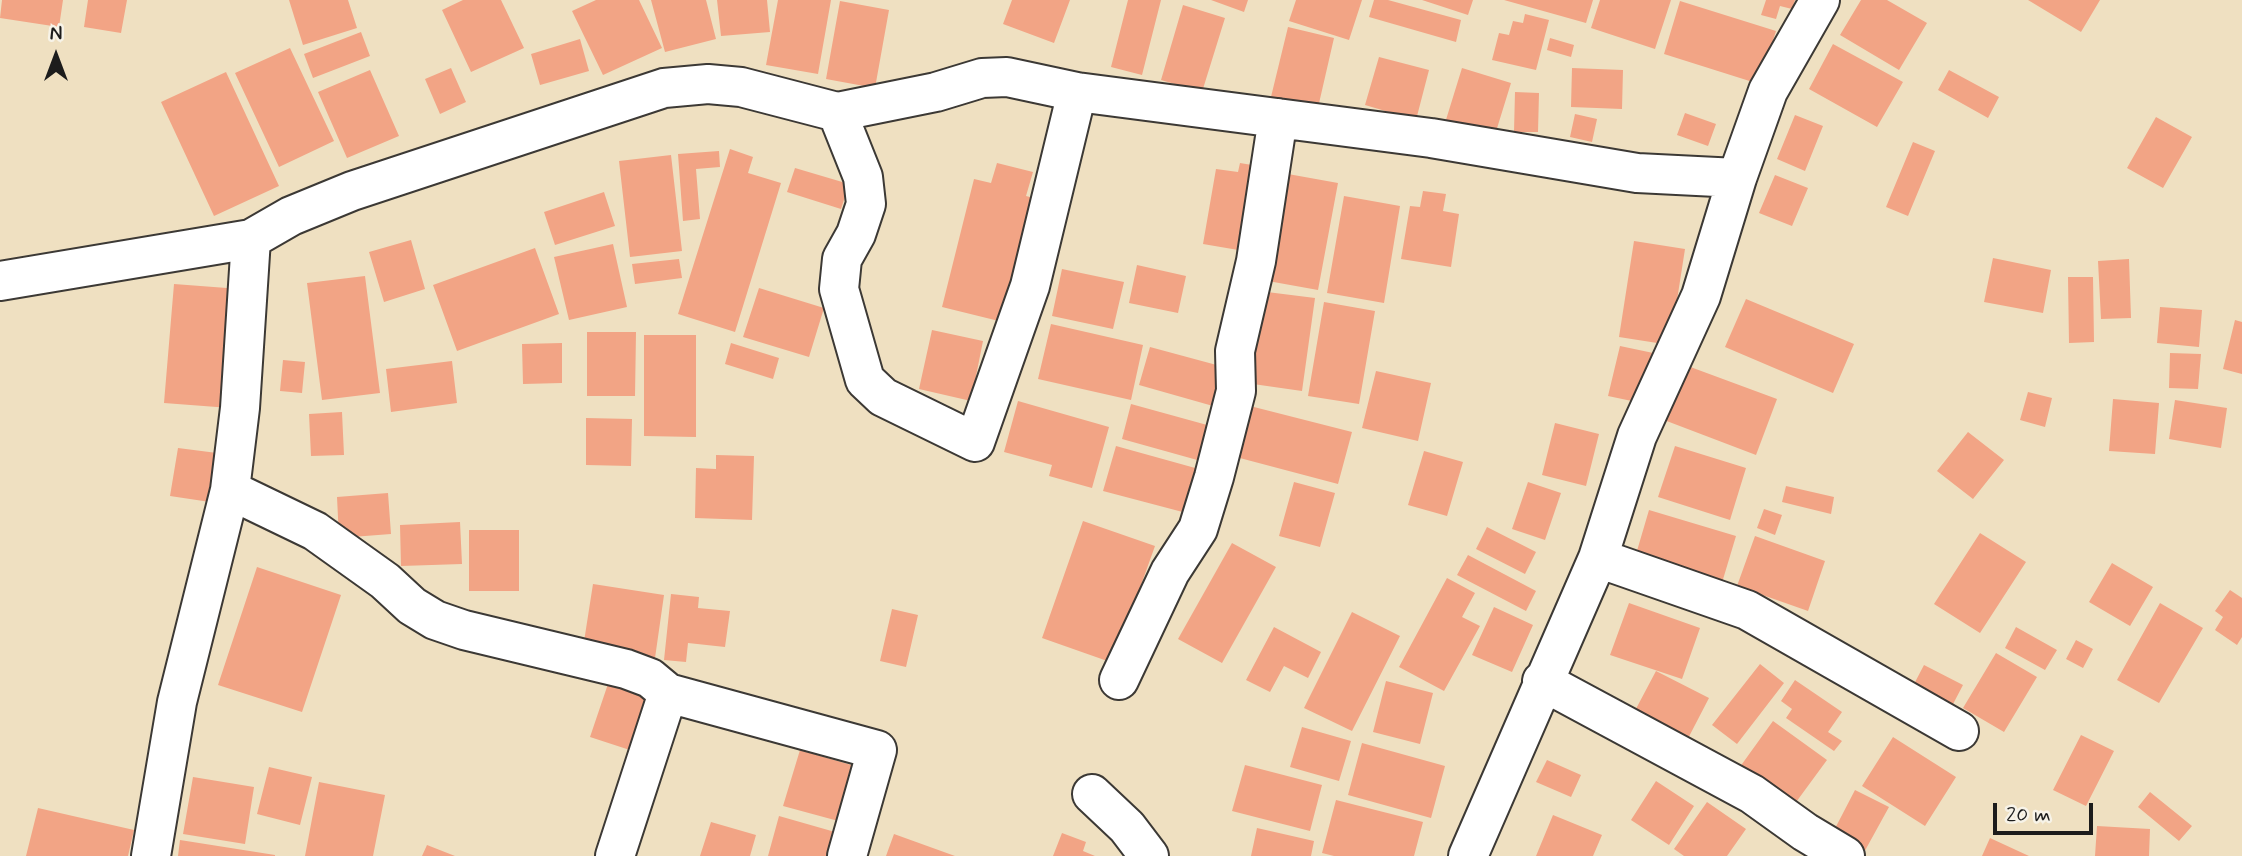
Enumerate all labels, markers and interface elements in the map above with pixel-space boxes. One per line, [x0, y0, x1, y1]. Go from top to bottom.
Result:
north arrow [21, 21, 91, 91]
text: N [50, 22, 62, 47]
scale bar [1997, 790, 2097, 834]
text: 20 m [2006, 801, 2051, 829]

